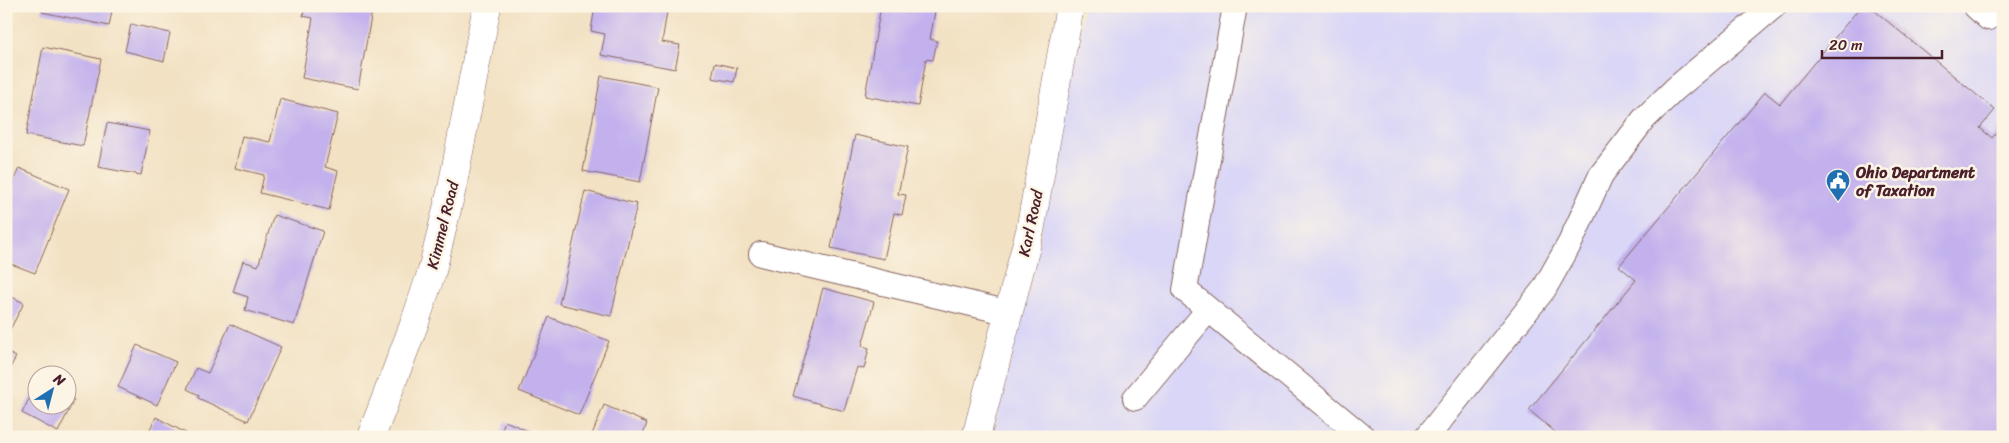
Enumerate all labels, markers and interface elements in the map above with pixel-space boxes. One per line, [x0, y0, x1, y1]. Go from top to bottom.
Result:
scale bar [1822, 28, 1942, 60]
text: 20 m [1829, 32, 1863, 58]
place label: Ohio Department of Taxation [1855, 158, 1975, 205]
public building icon: Ohio Department of Taxation [1825, 168, 1851, 202]
street label: Kimmel Road [418, 177, 468, 272]
street label: Karl Road [1009, 186, 1052, 259]
north arrow [28, 366, 78, 416]
text: N [47, 366, 71, 393]

